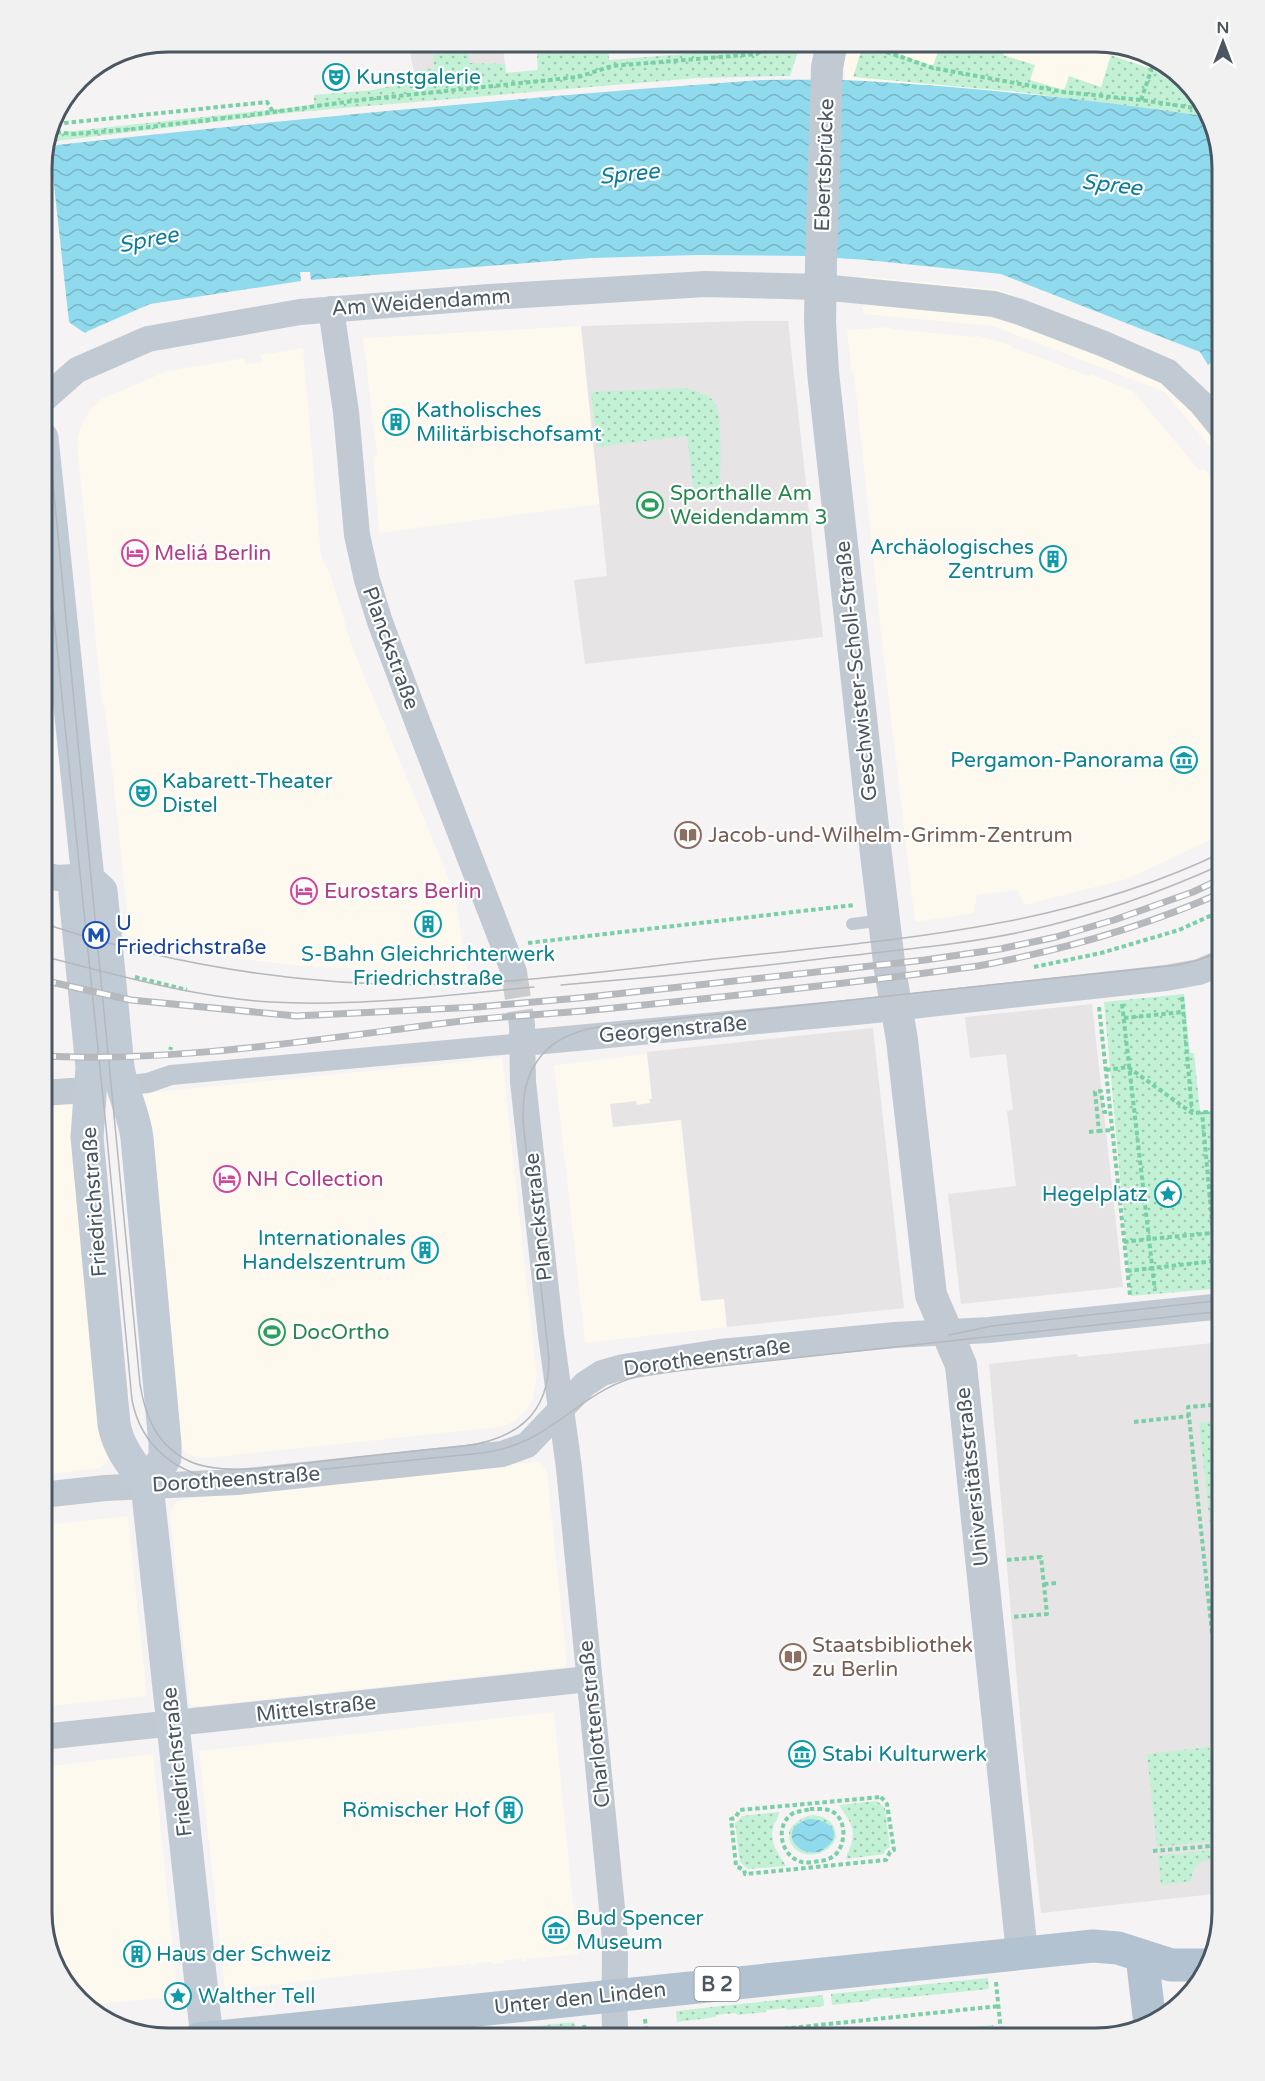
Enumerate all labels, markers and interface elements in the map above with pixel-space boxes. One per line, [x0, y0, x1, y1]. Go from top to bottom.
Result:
north arrow [1193, 12, 1253, 72]
text: N [1217, 18, 1229, 38]
theatre icon: Kunstgalerie [321, 62, 351, 92]
place label: Kunstgalerie [356, 65, 481, 90]
street label: Ebertsbrücke [810, 98, 839, 232]
water label: Spree [598, 158, 662, 190]
water label: Spree [1080, 168, 1145, 202]
water label: Spree [116, 221, 182, 258]
street label: Am Weidendamm [331, 284, 511, 321]
place label: Katholisches Militärbischofsamt [416, 398, 602, 447]
building icon: Katholisches Militärbischofsamt [381, 407, 411, 437]
place label: Sporthalle Am Weidendamm 3 [670, 481, 828, 530]
sports icon: Sporthalle Am Weidendamm 3 [635, 490, 665, 520]
place label: Archäologisches Zentrum [870, 535, 1034, 584]
hotel icon: Meliá Berlin [120, 538, 150, 568]
street label: Geschwister-Scholl-Straße [830, 539, 883, 802]
place label: Meliá Berlin [154, 541, 271, 566]
building icon: Archäologisches Zentrum [1038, 544, 1068, 574]
street label: Planckstraße [357, 583, 424, 713]
museum icon: Pergamon-Panorama [1169, 745, 1199, 775]
place label: Pergamon-Panorama [950, 748, 1164, 773]
place label: Kabarett-Theater Distel [162, 769, 333, 818]
theatre icon: Kabarett-Theater Distel [128, 778, 158, 808]
library icon: Jacob-und-Wilhelm-Grimm-Zentrum [673, 820, 703, 850]
place label: Jacob-und-Wilhelm-Grimm-Zentrum [708, 823, 1073, 848]
hotel icon: Eurostars Berlin [289, 876, 319, 906]
place label: Eurostars Berlin [324, 879, 481, 904]
building icon: S-Bahn Gleichrichterwerk Friedrichstraße [413, 909, 443, 939]
place label: U Friedrichstraße [116, 911, 266, 960]
metro station icon: U Friedrichstraße [81, 920, 111, 950]
place label: S-Bahn Gleichrichterwerk Friedrichstraße [301, 942, 555, 991]
street label: Georgenstraße [598, 1011, 748, 1048]
street label: Friedrichstraße [77, 1126, 112, 1278]
street label: Planckstraße [519, 1151, 558, 1282]
hotel icon: NH Collection [212, 1164, 242, 1194]
place label: NH Collection [246, 1167, 384, 1192]
place icon: Hegelplatz [1153, 1179, 1183, 1209]
place label: Hegelplatz [1042, 1182, 1148, 1207]
place label: Internationales Handelszentrum [242, 1226, 406, 1275]
building icon: Internationales Handelszentrum [410, 1235, 440, 1265]
sports icon: DocOrtho [257, 1317, 287, 1347]
place label: DocOrtho [292, 1320, 390, 1345]
street label: Dorotheenstraße [622, 1333, 792, 1382]
street label: Universitätsstraße [951, 1386, 994, 1568]
street label: Dorotheenstraße [151, 1461, 321, 1498]
place label: Staatsbibliothek zu Berlin [812, 1633, 973, 1682]
street label: Charlottenstraße [573, 1639, 616, 1809]
library icon: Staatsbibliothek zu Berlin [778, 1642, 808, 1672]
street label: Friedrichstraße [157, 1686, 198, 1838]
street label: Mittelstraße [255, 1690, 378, 1727]
museum icon: Stabi Kulturwerk [787, 1739, 817, 1769]
place label: Stabi Kulturwerk [822, 1742, 987, 1767]
building icon: Römischer Hof [494, 1795, 524, 1825]
place label: Römischer Hof [342, 1798, 490, 1823]
place label: Bud Spencer Museum [576, 1906, 704, 1955]
museum icon: Bud Spencer Museum [541, 1915, 571, 1945]
building icon: Haus der Schweiz [122, 1939, 152, 1969]
place label: Haus der Schweiz [156, 1942, 331, 1967]
road number: B 2 [694, 1967, 740, 2001]
street label: Unter den Linden [493, 1977, 667, 2020]
place icon: Walther Tell [163, 1981, 193, 2011]
place label: Walther Tell [198, 1984, 315, 2009]

